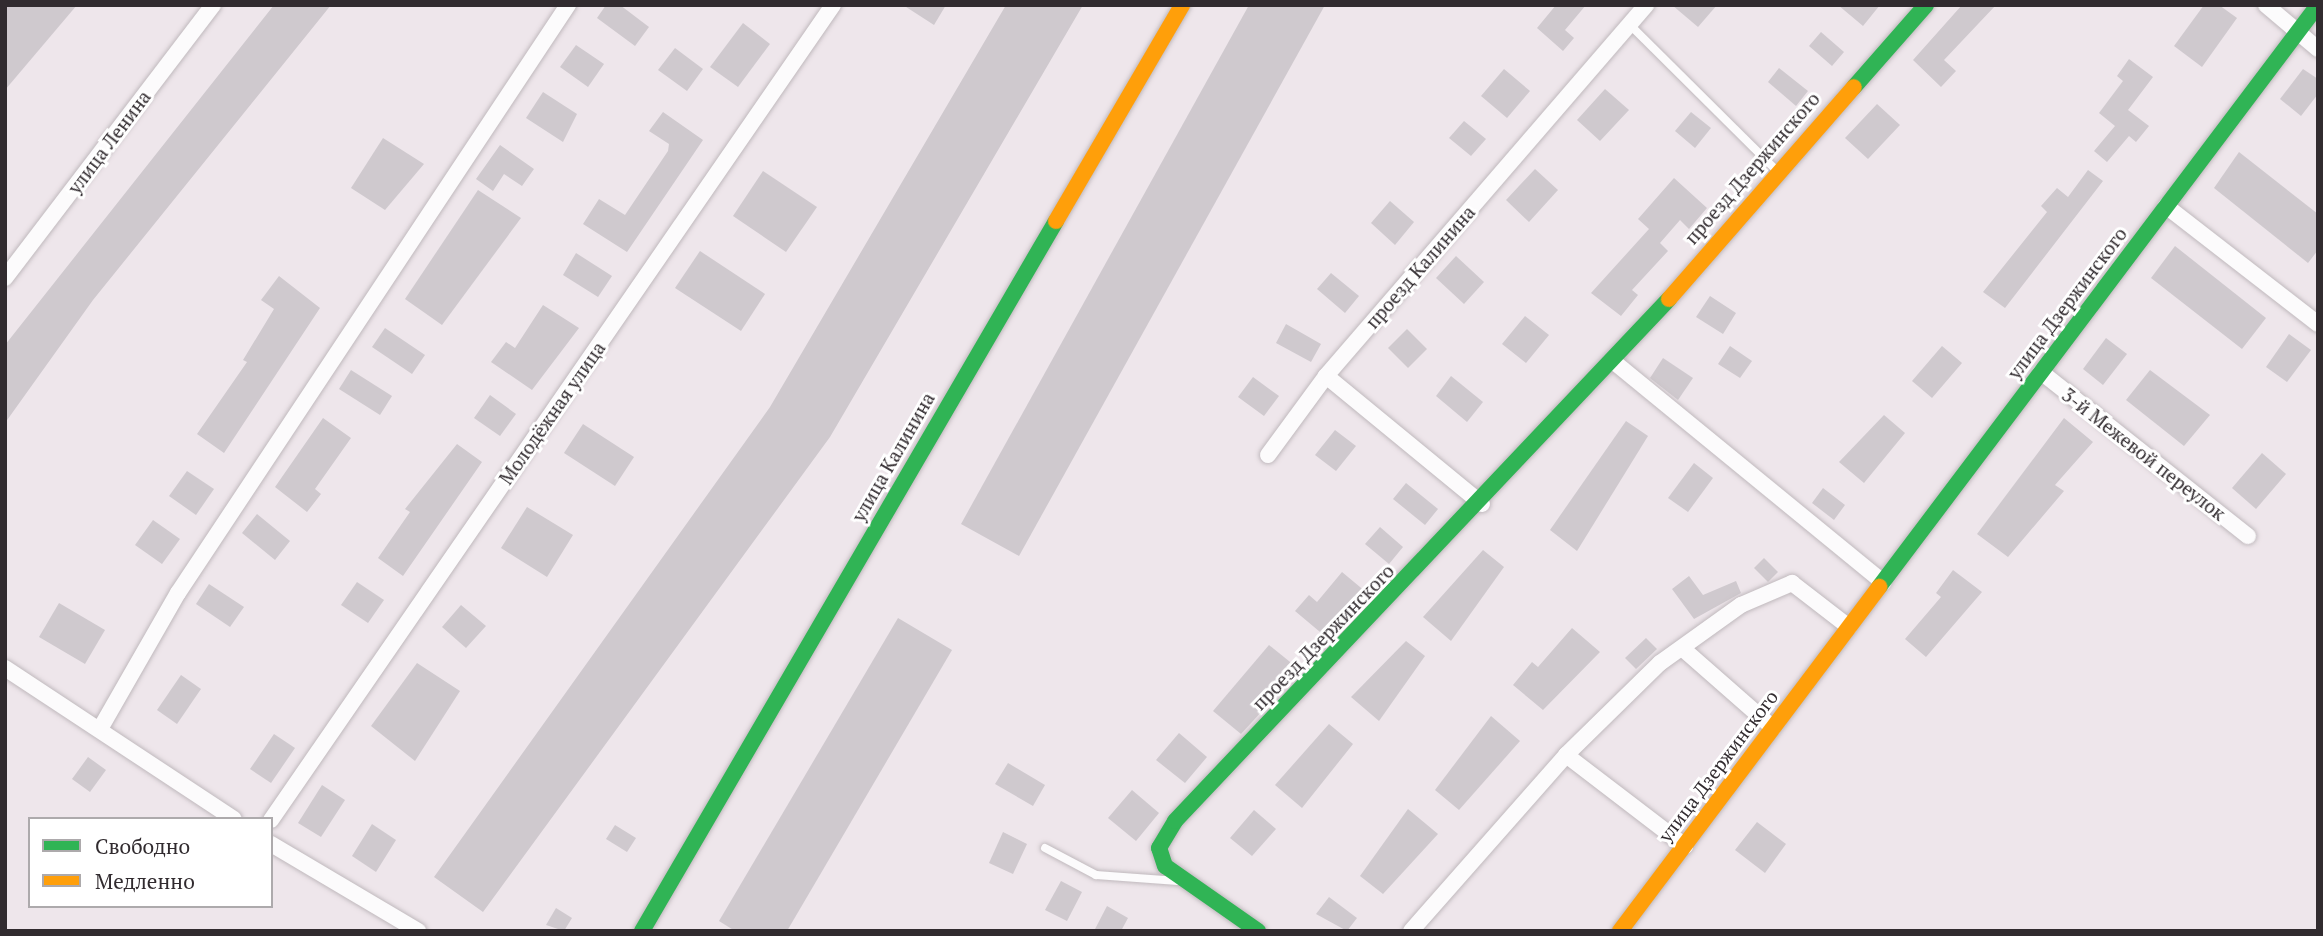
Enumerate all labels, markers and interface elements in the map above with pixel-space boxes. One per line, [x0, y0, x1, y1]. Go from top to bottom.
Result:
street label: улица Ленина [63, 86, 155, 198]
street label: проезд Дзержинского [1680, 87, 1824, 249]
street label: проезд Калинина [1360, 201, 1480, 333]
street label: улица Дзержинского [2002, 223, 2132, 383]
street label: Молодёжная улица [494, 337, 610, 489]
street label: 3-й Межевой переулок [2058, 383, 2230, 525]
street label: улица Калинина [847, 388, 939, 526]
street label: проезд Дзержинского [1247, 559, 1399, 715]
street label: улица Дзержинского [1653, 686, 1783, 846]
legend [28, 817, 273, 908]
text: Свободно [95, 832, 190, 860]
text: Медленно [95, 867, 195, 895]

